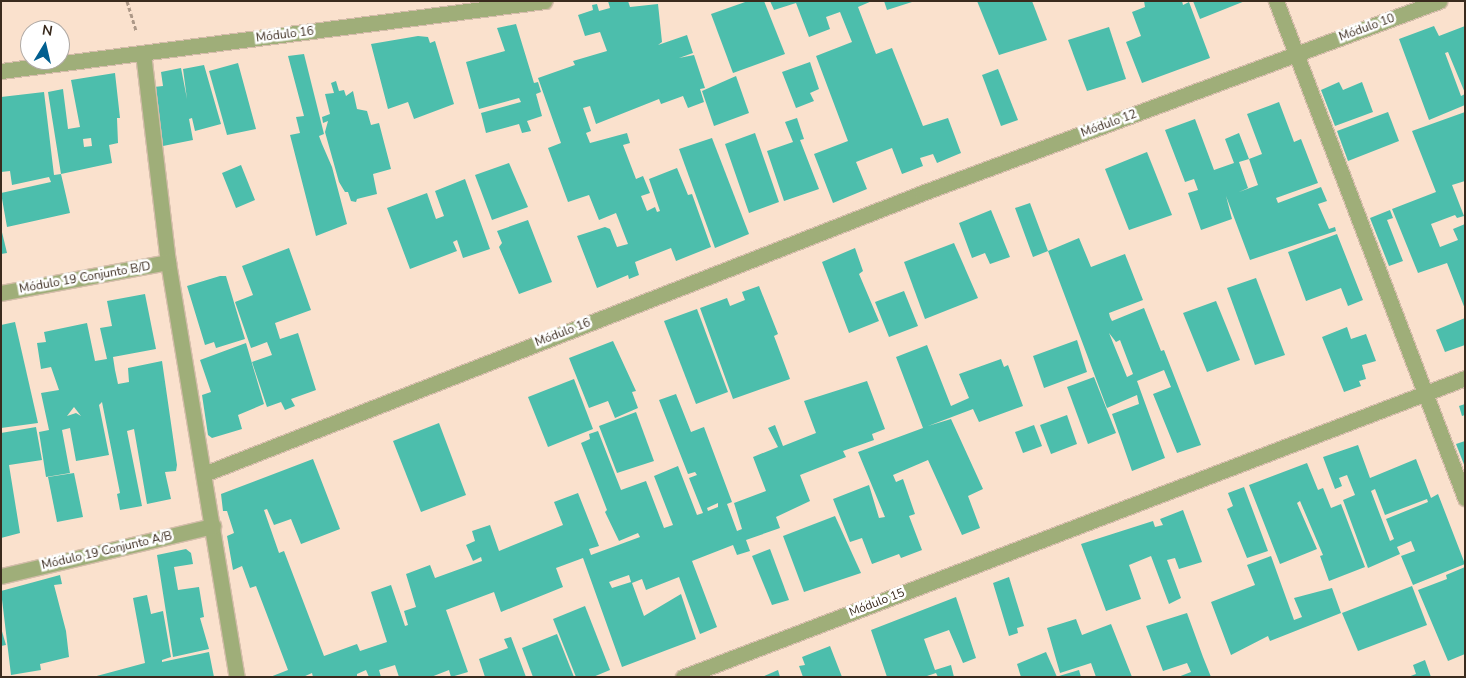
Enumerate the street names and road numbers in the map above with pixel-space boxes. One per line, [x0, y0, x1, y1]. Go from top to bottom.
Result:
street label: Módulo 10 [1337, 11, 1397, 45]
street label: Módulo 16 [255, 24, 315, 46]
street label: Módulo 12 [1079, 107, 1139, 141]
street label: Módulo 19 Conjunto B/D [18, 259, 152, 297]
street label: Módulo 16 [533, 316, 593, 350]
street label: Módulo 19 Conjunto A/B [40, 529, 174, 573]
street label: Módulo 15 [847, 586, 907, 620]

